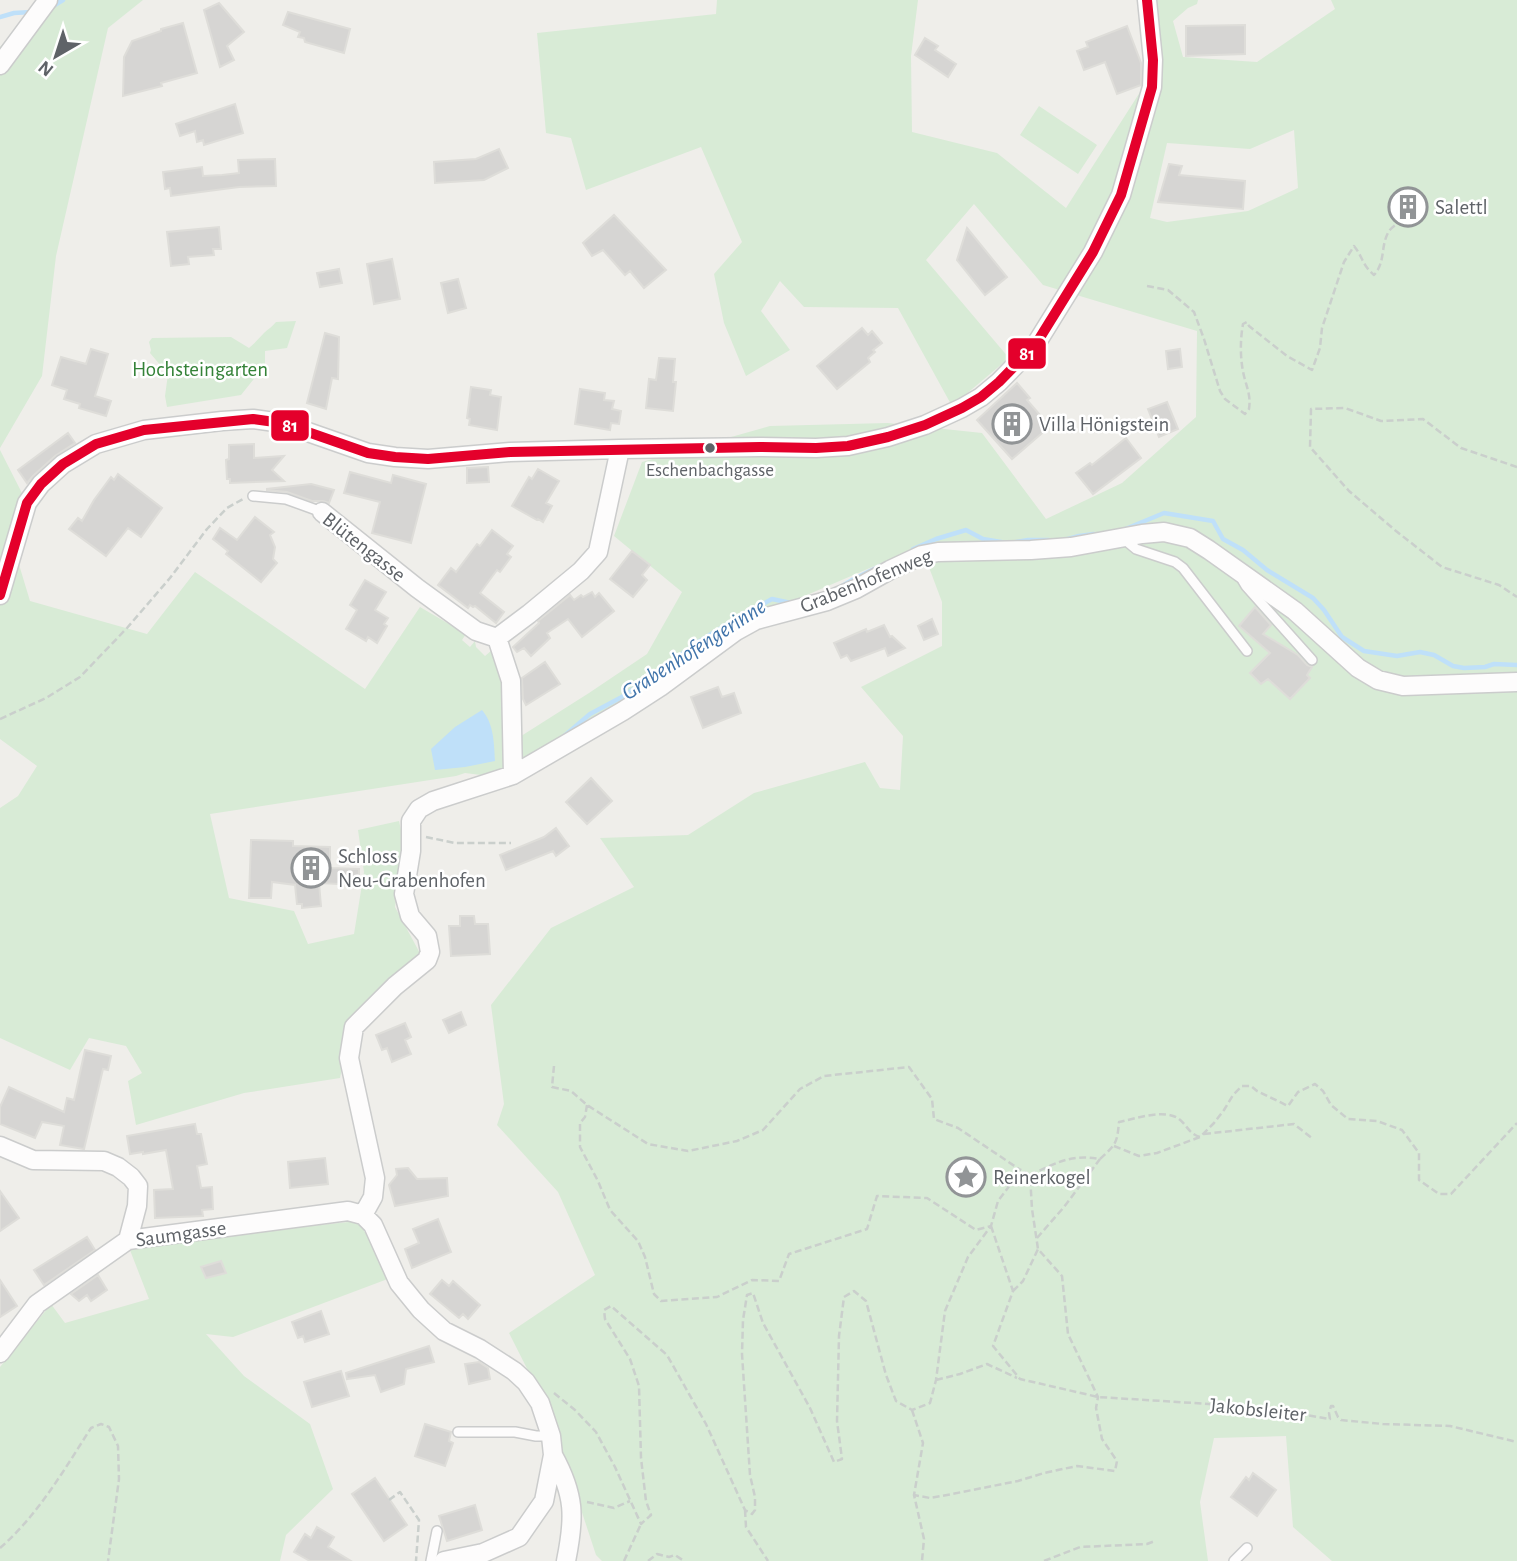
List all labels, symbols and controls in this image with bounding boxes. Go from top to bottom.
north arrow [21,21,91,91]
text: N [35,57,57,80]
building icon: Salettl [1387,186,1429,228]
place label: Salettl [1435,197,1488,218]
line badge: 81 [1007,337,1047,370]
text: 81 [1019,345,1035,364]
park label: Hochsteingarten [132,359,268,380]
building icon: Villa Hönigstein [991,403,1033,445]
line badge: 81 [270,409,310,442]
place label: Villa Hönigstein [1039,414,1169,435]
text: 81 [282,417,298,436]
marker: Eschenbachgasse [703,441,717,455]
place label: Eschenbachgasse [646,461,774,480]
street label: Blütengasse [319,508,409,586]
street label: Grabenhofenweg [797,545,936,617]
water label: Grabenhofengerinne [618,595,770,705]
place label: Schloss Neu-Grabenhofen [338,846,486,891]
building icon: Schloss Neu-Grabenhofen [290,847,332,889]
place icon: Reinerkogel [945,1156,987,1198]
place label: Reinerkogel [993,1167,1091,1188]
street label: Saumgasse [134,1217,228,1251]
street label: Jakobsleiter [1209,1395,1307,1426]

